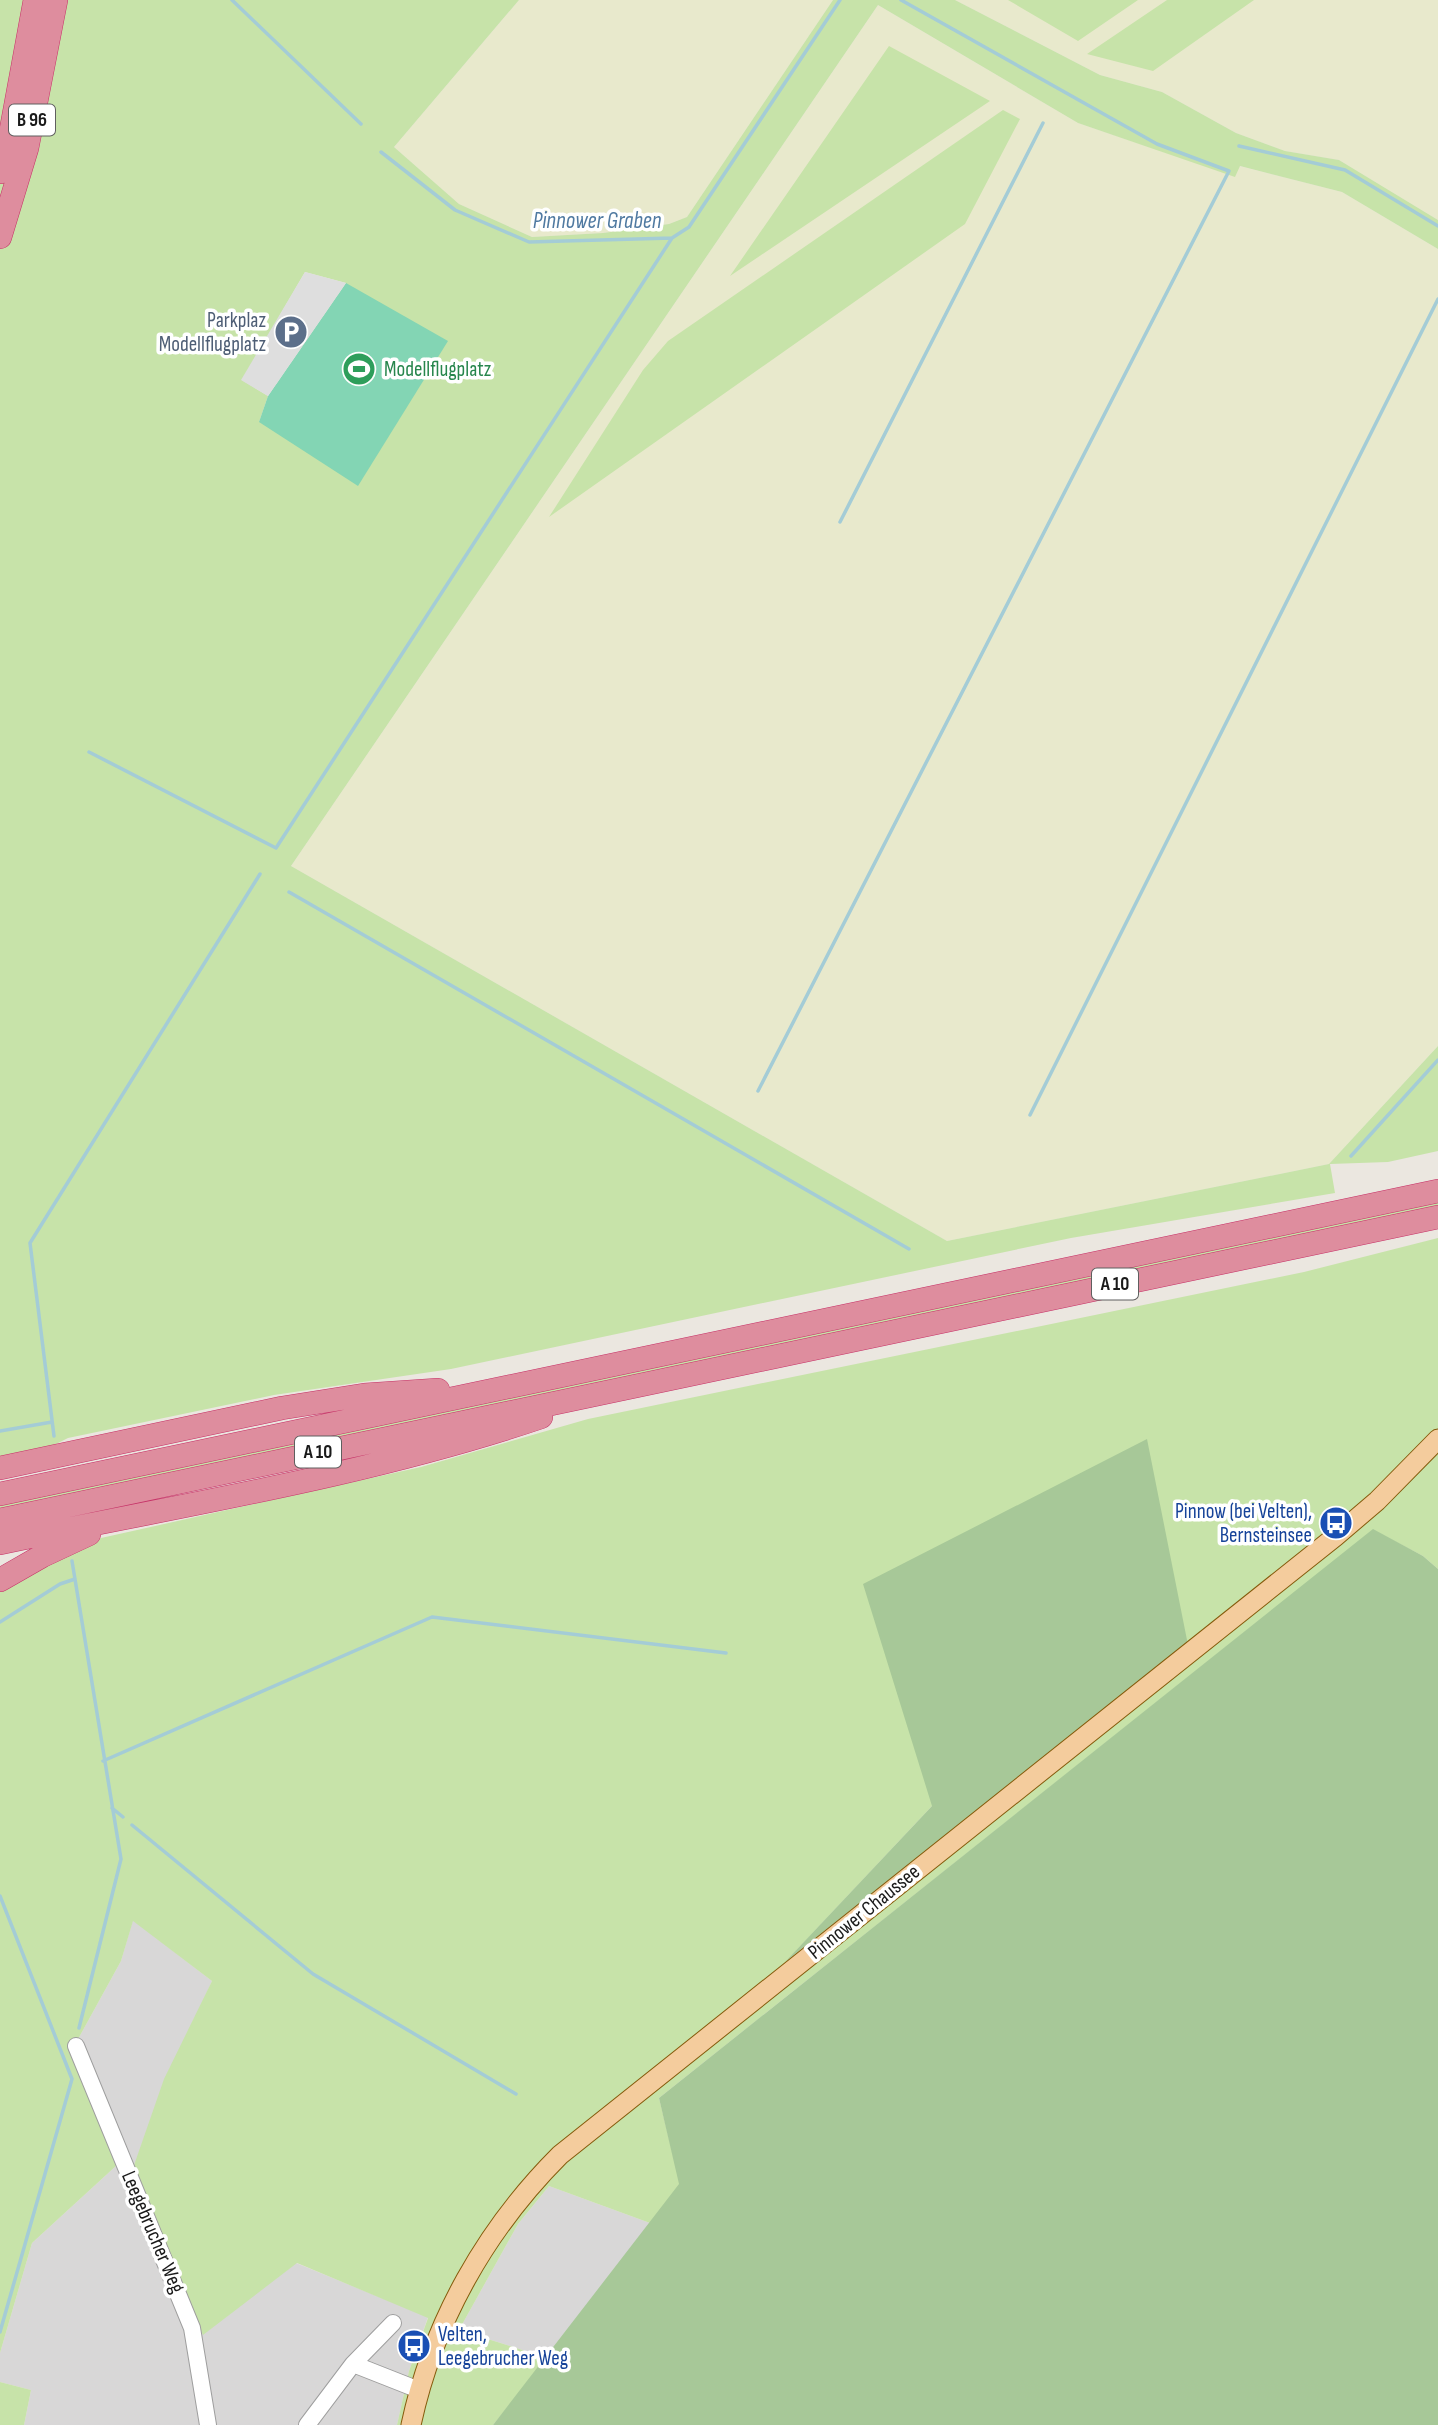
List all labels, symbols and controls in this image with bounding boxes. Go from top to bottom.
road number: B 96 [9,104,55,136]
water label: Pinnower Graben [533,207,662,235]
place label: Parkplaz Modellflugplatz [159,308,266,357]
parking icon: Parkplaz Modellflugplatz [272,313,310,351]
sports icon: Modellflugplatz [340,350,378,388]
place label: Modellflugplatz [384,357,492,382]
road number: A 10 [1092,1268,1138,1300]
road number: A 10 [295,1436,341,1468]
place label: Pinnow (bei Velten), Bernsteinsee [1175,1499,1312,1548]
bus stop icon: Pinnow (bei Velten), Bernsteinsee [1317,1504,1355,1542]
street label: Pinnower Chaussee [803,1859,925,1965]
street label: Leegebrucher Weg [116,2167,190,2297]
place label: Velten, Leegebrucher Weg [438,2322,568,2371]
bus stop icon: Velten, Leegebrucher Weg [395,2327,433,2365]

